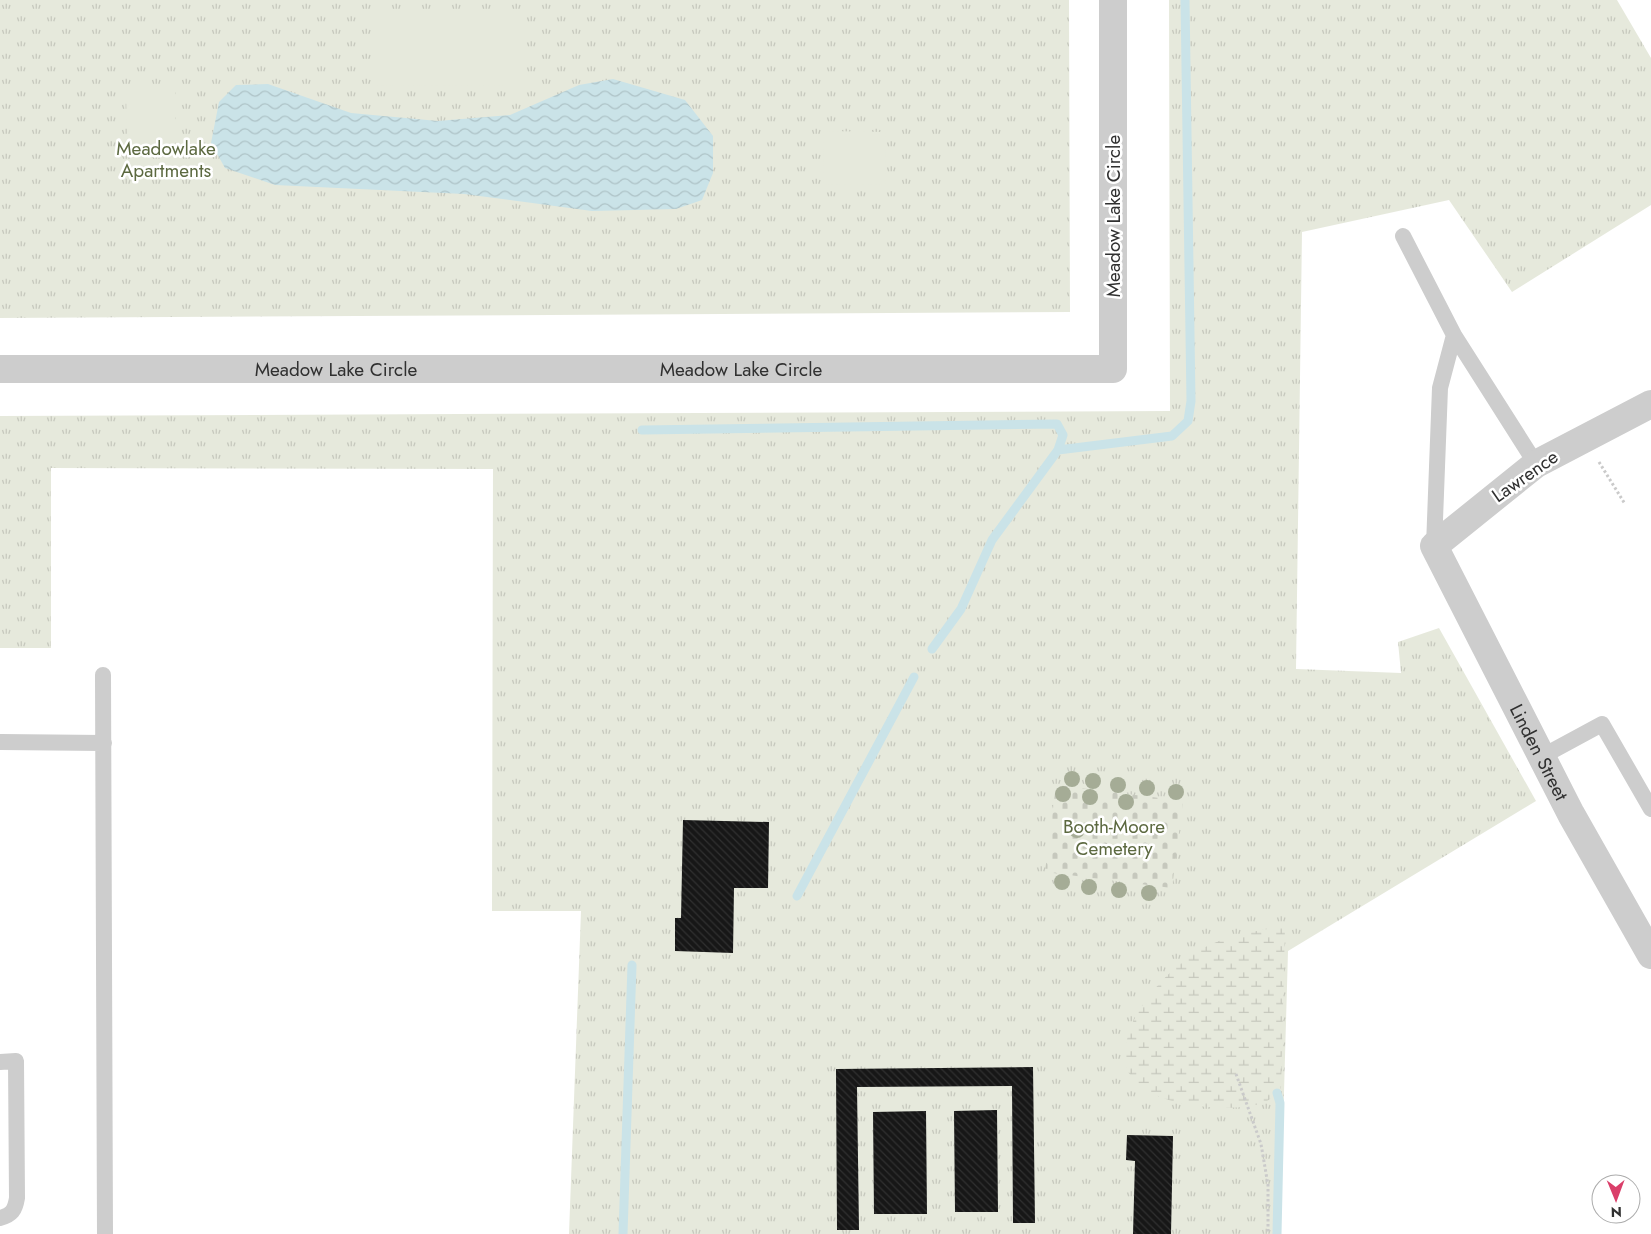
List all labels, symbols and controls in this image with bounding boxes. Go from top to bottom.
park label: Meadowlake Apartments [116,135,216,184]
street label: Meadow Lake Circle [1100,135,1127,297]
street label: Meadow Lake Circle [255,356,418,383]
street label: Meadow Lake Circle [660,356,823,383]
street label: Lawrence [1486,443,1564,509]
street label: Linden Street [1503,699,1575,805]
park label: Booth-Moore Cemetery [1063,813,1165,862]
north arrow [1591,1174,1641,1224]
text: N [1610,1202,1622,1222]

